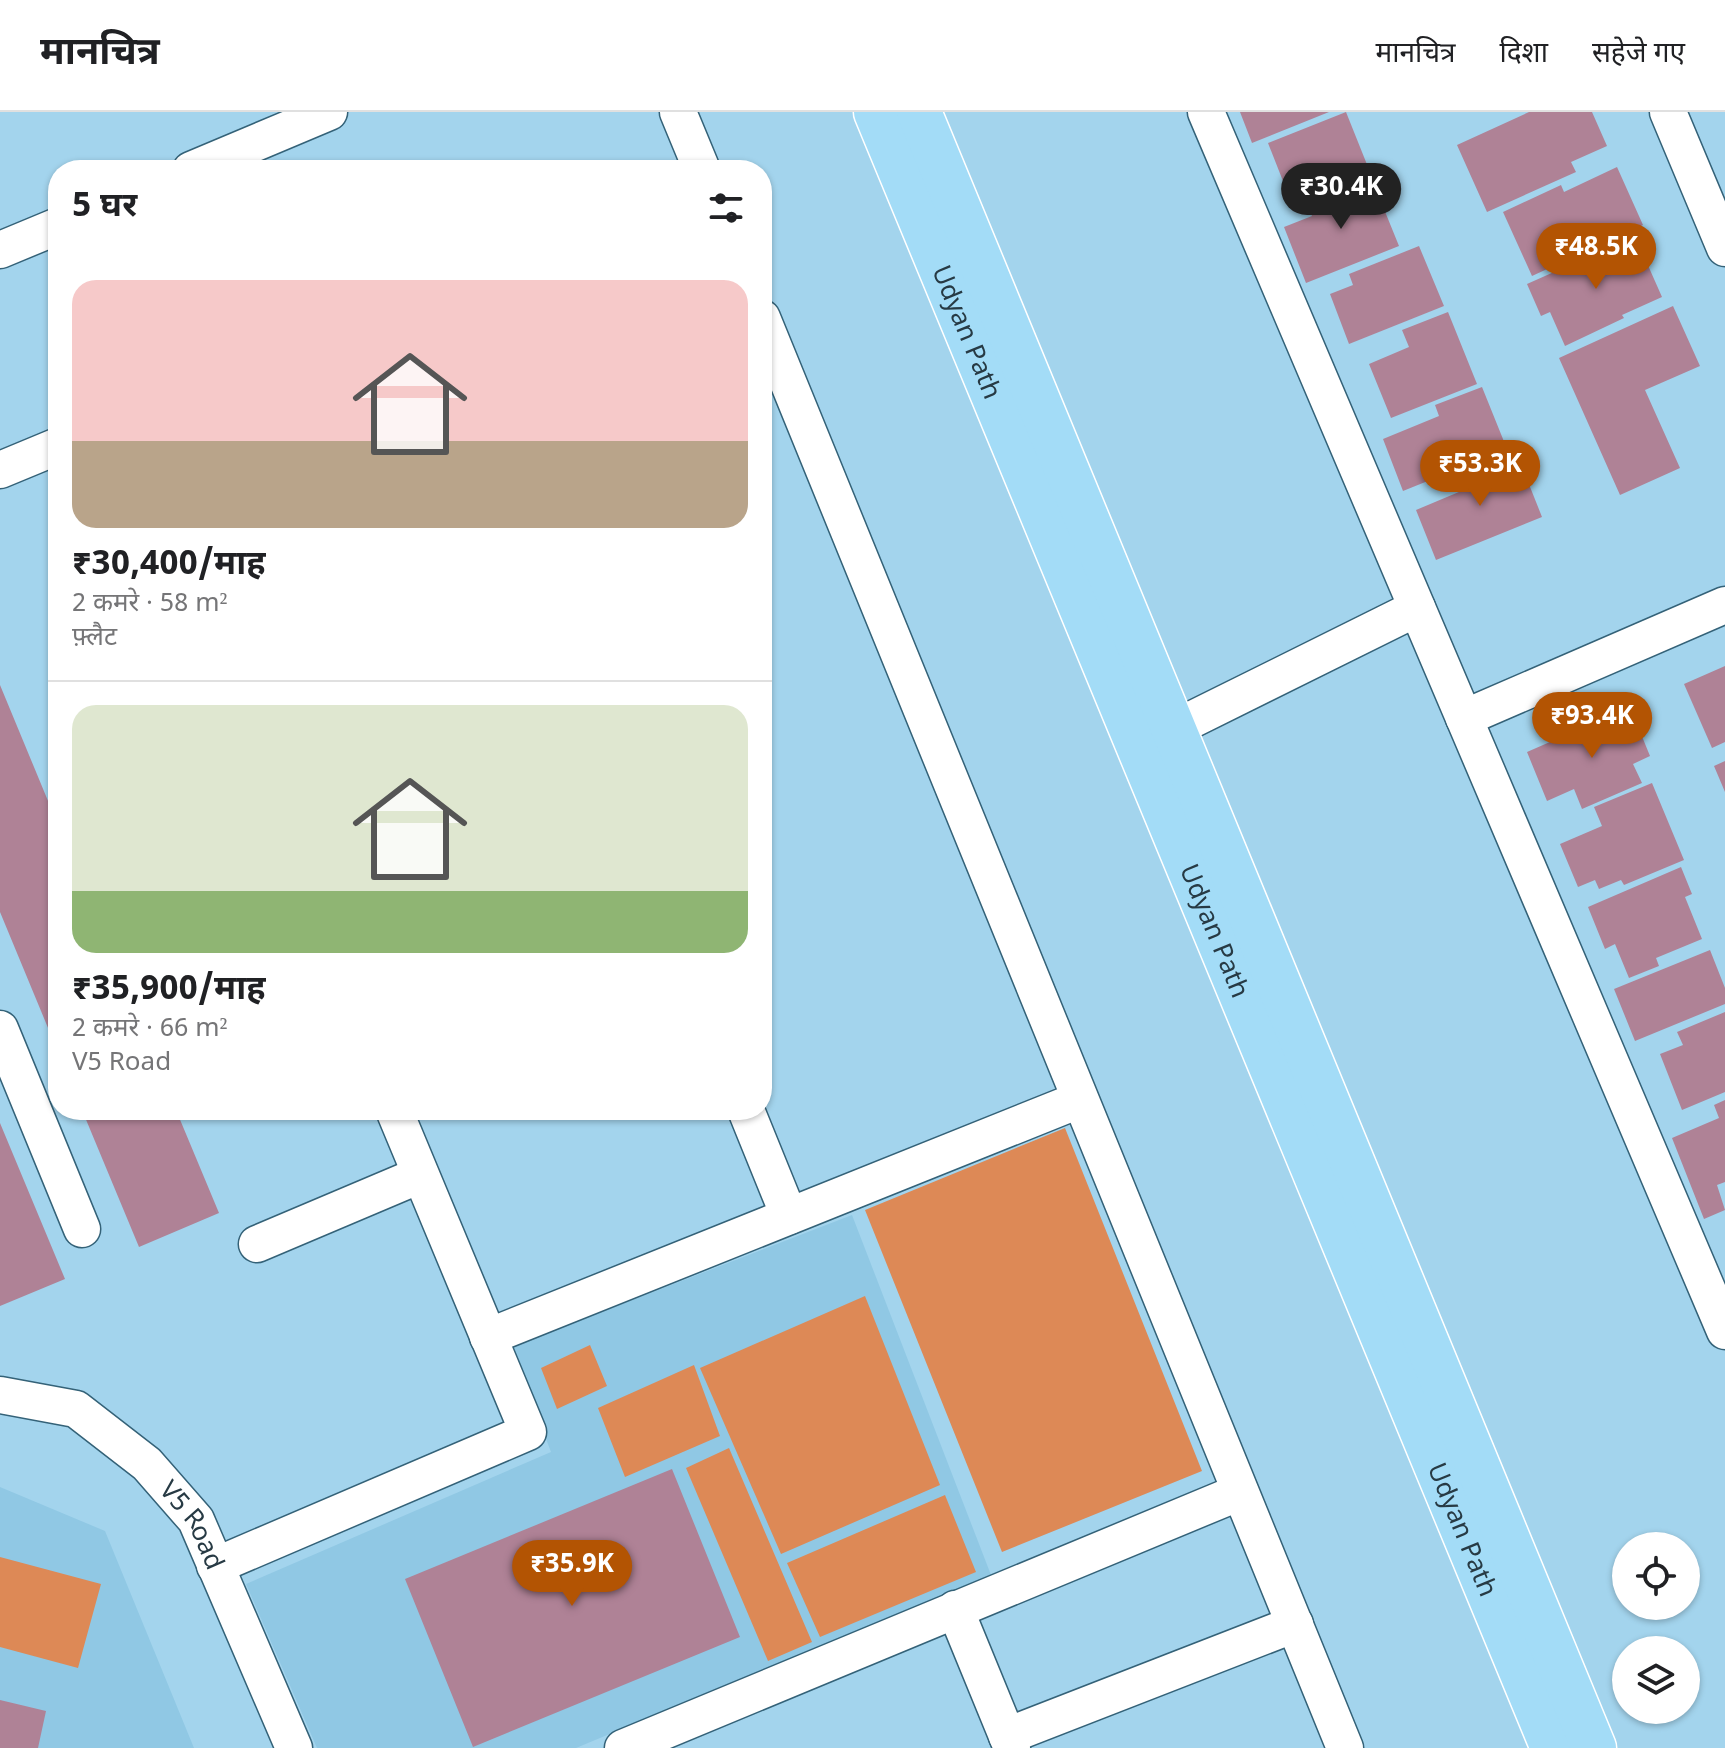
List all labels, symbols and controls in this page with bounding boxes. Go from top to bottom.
text: मानचित्र [40,30,160,80]
text: मानचित्र [1375,37,1455,73]
text: दिशा [1499,37,1548,73]
text: सहेजे गए [1592,37,1685,73]
pin: ₹30.4K [1276,163,1406,231]
text: ₹30.4K [1299,172,1383,206]
text: 5 घर [72,186,137,230]
icon: filters [704,186,748,230]
pin: ₹48.5K [1531,223,1661,291]
text: ₹48.5K [1554,232,1638,266]
street label: Udyan Path [921,261,1007,405]
icon: home [338,332,482,476]
pin: ₹53.3K [1415,440,1545,508]
text: ₹53.3K [1438,449,1522,483]
text: ₹30,400/माह [72,544,265,588]
text: 2 कमरे · 58 m² [72,588,227,622]
text: फ़्लैट [72,622,117,656]
pin: ₹93.4K [1527,692,1657,760]
text: ₹93.4K [1550,701,1634,735]
icon: home [338,757,482,901]
street label: Udyan Path [1169,860,1255,1004]
text: ₹35,900/माह [72,969,265,1013]
text: 2 कमरे · 66 m² [72,1013,227,1047]
text: V5 Road [72,1047,171,1081]
street label: Udyan Path [1417,1459,1503,1602]
street label: V5 Road [150,1475,229,1576]
map controls [1612,1532,1700,1724]
button: locate [1612,1532,1700,1620]
pin: ₹35.9K [507,1540,637,1608]
text: ₹35.9K [530,1549,614,1583]
button: layers [1612,1636,1700,1724]

